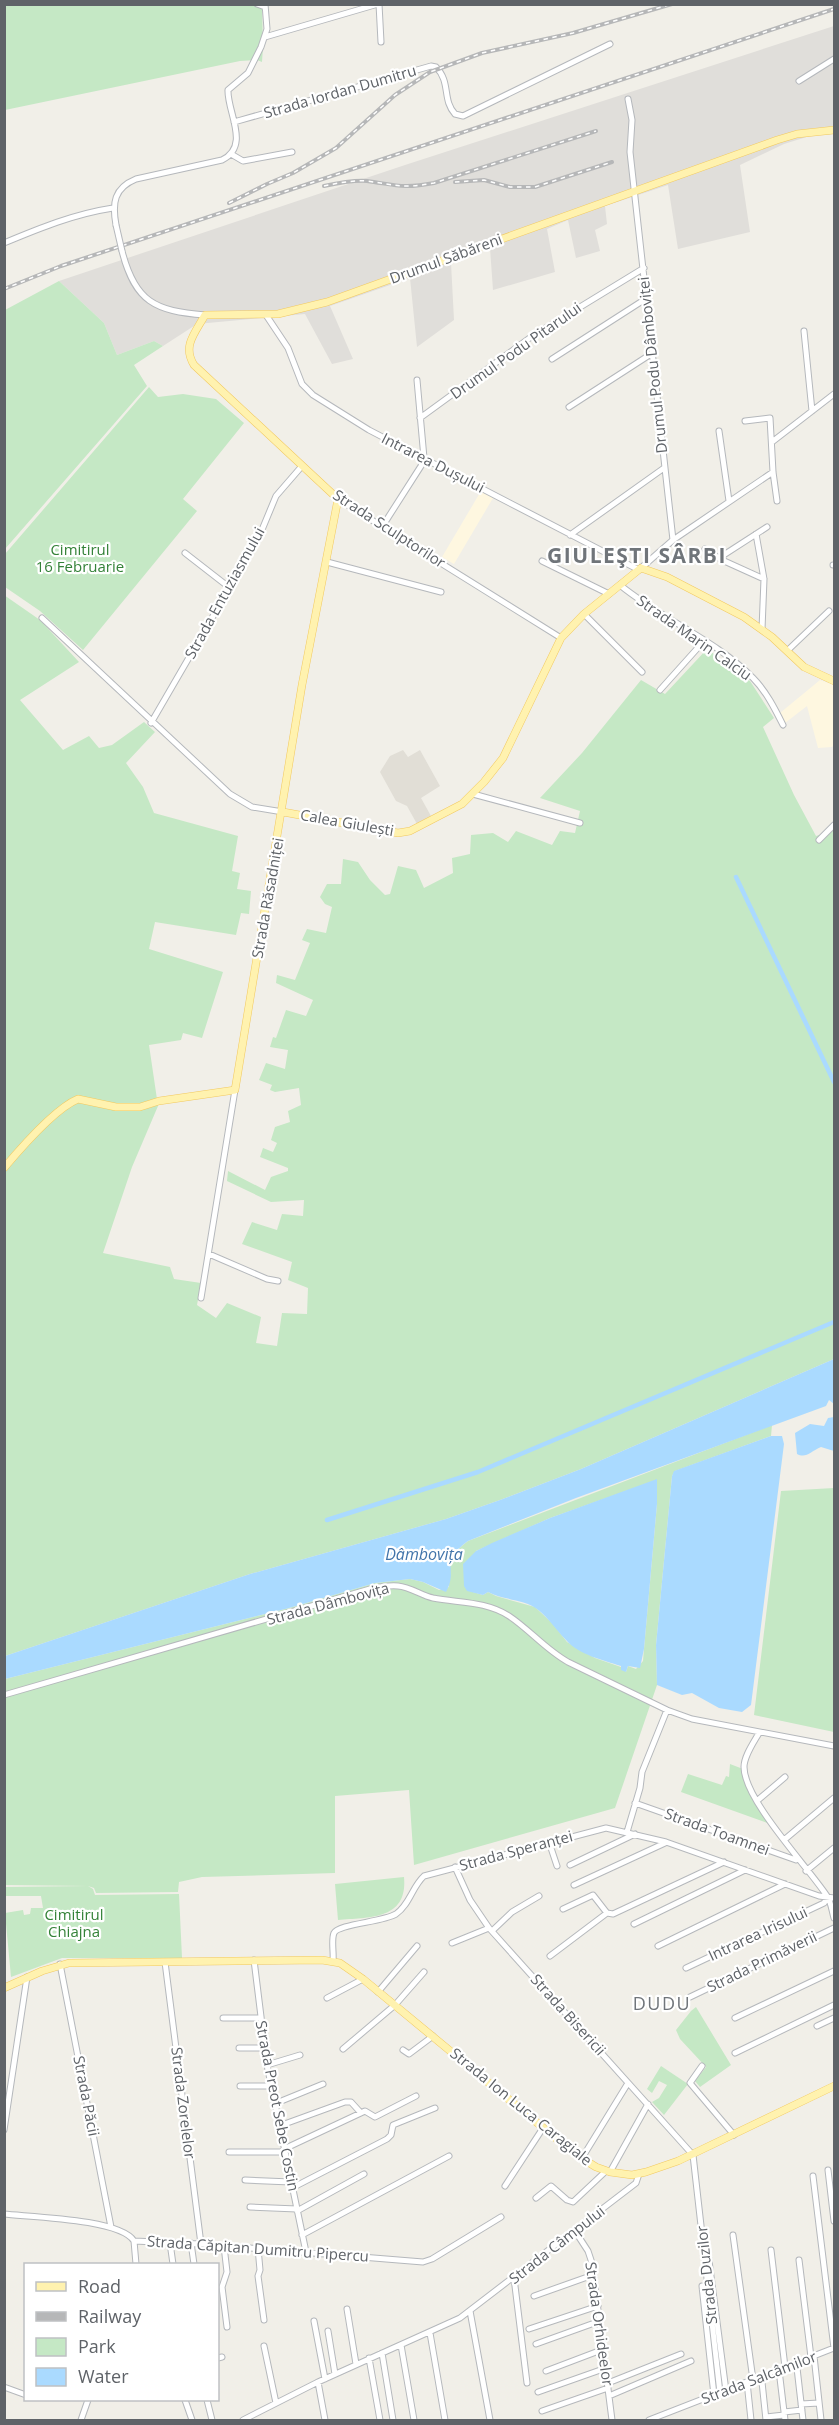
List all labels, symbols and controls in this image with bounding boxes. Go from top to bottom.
street label: Strada Iordan Dumitru [261,60,418,122]
street label: Drumul Săbăreni [387,228,505,288]
street label: Drumul Podu Dâmboviței [633,276,671,454]
street label: Drumul Podu Pitarului [446,297,585,403]
street label: Intrarea Dușului [378,428,488,497]
street label: Strada Sculptorilor [329,484,450,572]
street label: Strada Entuziasmului [180,523,269,662]
park label: Cimitirul 16 Februarie [36,539,124,576]
district label: GIULEŞTI SÂRBI [547,541,727,569]
street label: Strada Marin Calciu [633,590,756,684]
street label: Calea Giulești [299,804,395,840]
street label: Strada Răsadniței [247,836,287,960]
water label: Dâmbovița [385,1543,463,1565]
street label: Strada Dâmbovița [264,1577,391,1629]
street label: Strada Toamnei [662,1803,773,1859]
street label: Strada Speranței [457,1825,575,1875]
street label: Intrarea Irisului [705,1901,810,1965]
park label: Cimitirul Chiajna [44,1904,104,1941]
street label: Strada Primăverii [703,1926,820,1996]
street label: Strada Bisericii [527,1969,611,2059]
district label: DUDU [633,1991,691,2015]
street label: Strada Preot Sebe Costin [252,2019,304,2193]
street label: Strada Ion Luca Caragiale [447,2043,597,2170]
street label: Strada Zorelelor [167,2046,201,2160]
street label: Strada Păcii [69,2054,105,2138]
street label: Strada Câmpului [504,2201,608,2288]
street label: Strada Duzilor [691,2225,721,2326]
street label: Strada Căpitan Dumitru Pipercu [147,2230,370,2266]
street label: Strada Orhideelor [581,2260,619,2387]
legend [24,2263,219,2401]
text: Road [78,2274,121,2298]
text: Railway [78,2304,142,2328]
text: Park [78,2334,116,2358]
street label: Strada Salcâmilor [698,2346,819,2408]
text: Water [78,2364,129,2388]

